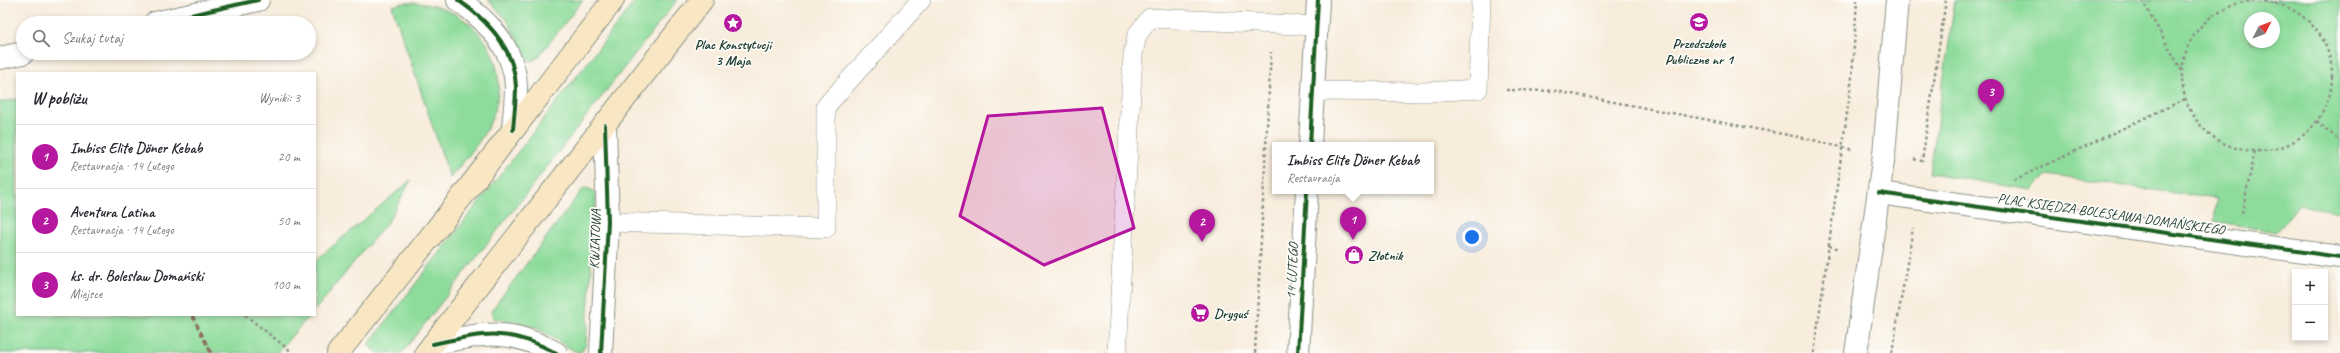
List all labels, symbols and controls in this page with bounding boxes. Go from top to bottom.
school or university icon: Przedszkole Publiczne nr 1 [1688,11,1710,33]
place icon: Plac Konstytucji 3 Maja [722,12,744,34]
north arrow [2244,12,2280,48]
search box [16,16,316,60]
icon: search [30,27,52,49]
text: Szukaj tutaj [62,29,123,48]
place label: Przedszkole Publiczne nr 1 [1665,35,1735,68]
place label: Plac Konstytucji 3 Maja [695,36,774,69]
pin: 3 [1978,79,2004,112]
text: W pobliżu [32,88,87,109]
text: Wyniki: 3 [259,90,300,106]
text: Imbiss Elite Döner Kebab [70,139,202,158]
popup [1272,142,1434,194]
text: 1 [42,149,48,165]
text: 20 m [278,149,300,165]
text: Imbiss Elite Döner Kebab [1287,151,1419,170]
text: Restauracja · 14 Lutego [70,158,174,174]
text: Restauracja [1287,170,1339,186]
street label: PLAC KSIĘDZA BOLESŁAWA DOMAŃSKIEGO [1997,190,2228,239]
text: Aventura Latina [70,203,154,222]
pin: 1 [1340,207,1366,240]
street label: KWIATOWA [585,208,605,269]
pin: 2 [1189,209,1215,242]
text: 2 [42,213,48,229]
text: 50 m [278,213,300,229]
text: Restauracja · 14 Lutego [70,222,174,238]
your location [1462,227,1482,247]
street label: 14 LUTEGO [1282,240,1302,300]
shop icon: Złotnik [1343,244,1365,266]
place label: Złotnik [1368,247,1404,264]
text: ks. dr. Bolesław Domański [70,267,203,286]
map controls [2292,269,2328,341]
button: + [2292,269,2328,305]
text: 3 [42,277,48,293]
text: 100 m [272,277,300,293]
text: Miejsce [70,286,102,302]
supermarket icon: Dryguś [1189,302,1211,324]
place label: Dryguś [1214,305,1249,322]
button: − [2292,305,2328,341]

